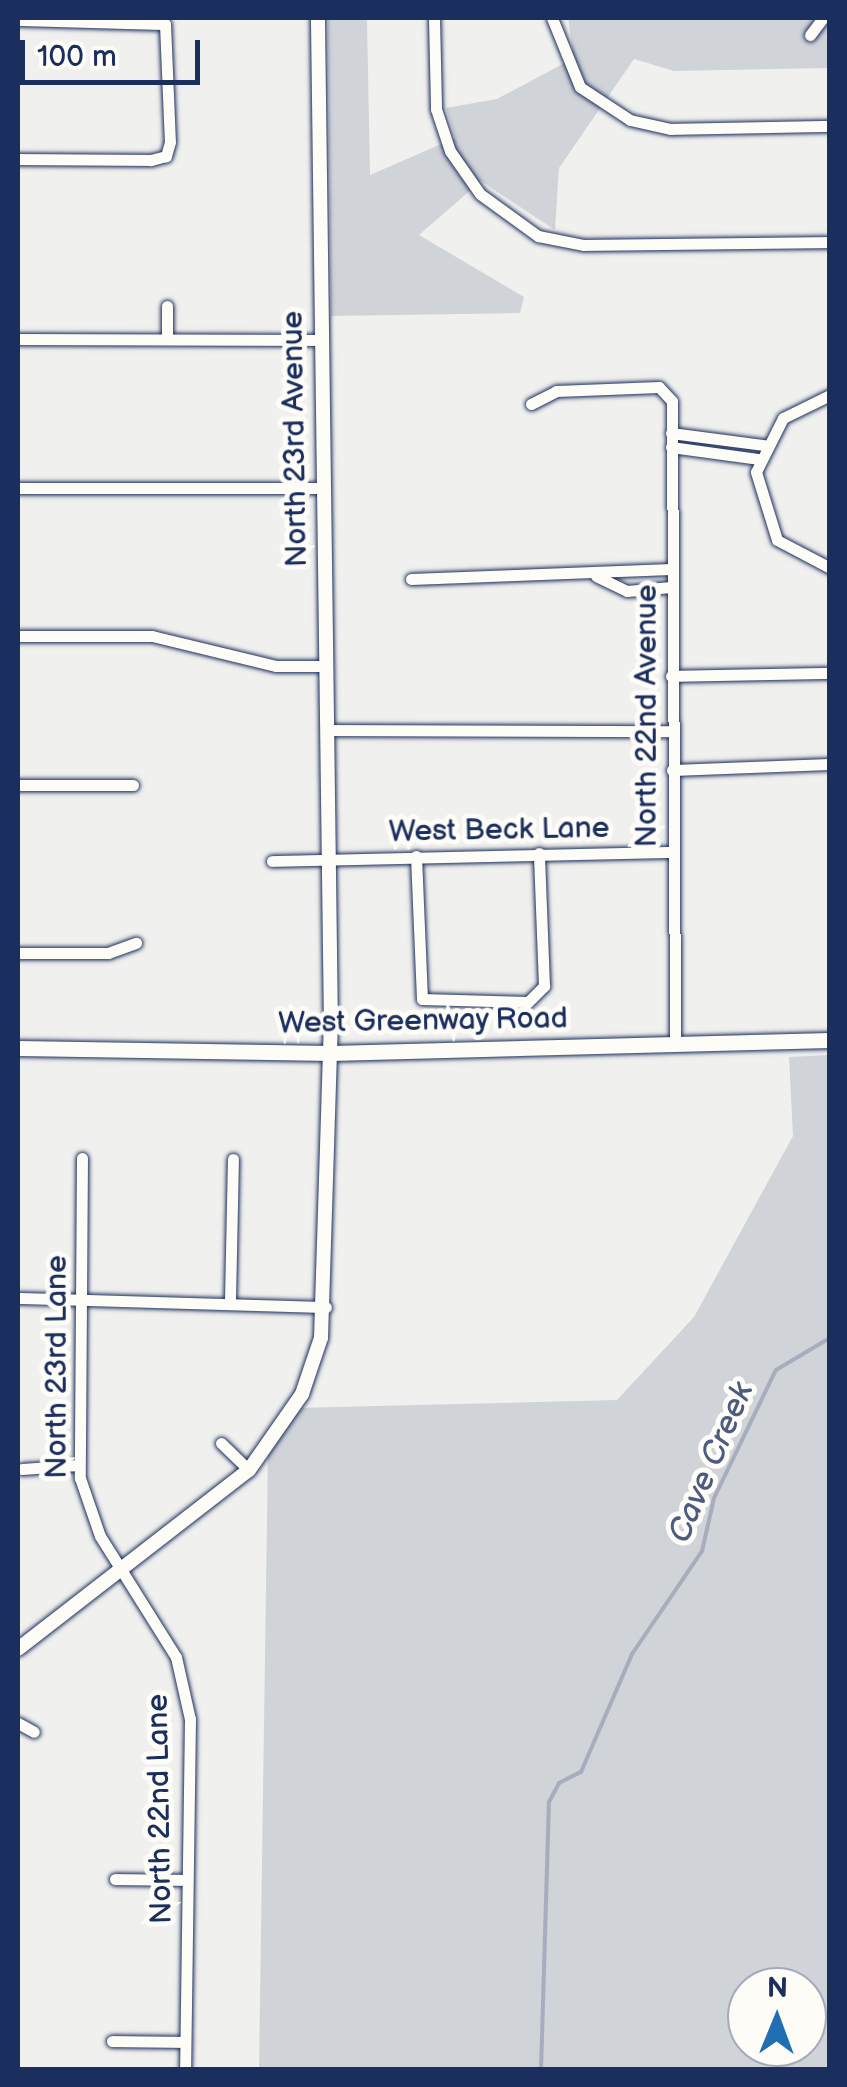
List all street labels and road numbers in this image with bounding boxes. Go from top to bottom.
street label: North 23rd Avenue [275,311,315,567]
street label: North 22nd Avenue [629,585,665,847]
street label: West Beck Lane [388,810,610,850]
street label: West Greenway Road [277,1000,569,1042]
street label: North 23rd Lane [39,1255,75,1479]
street label: North 22nd Lane [140,1694,180,1924]

